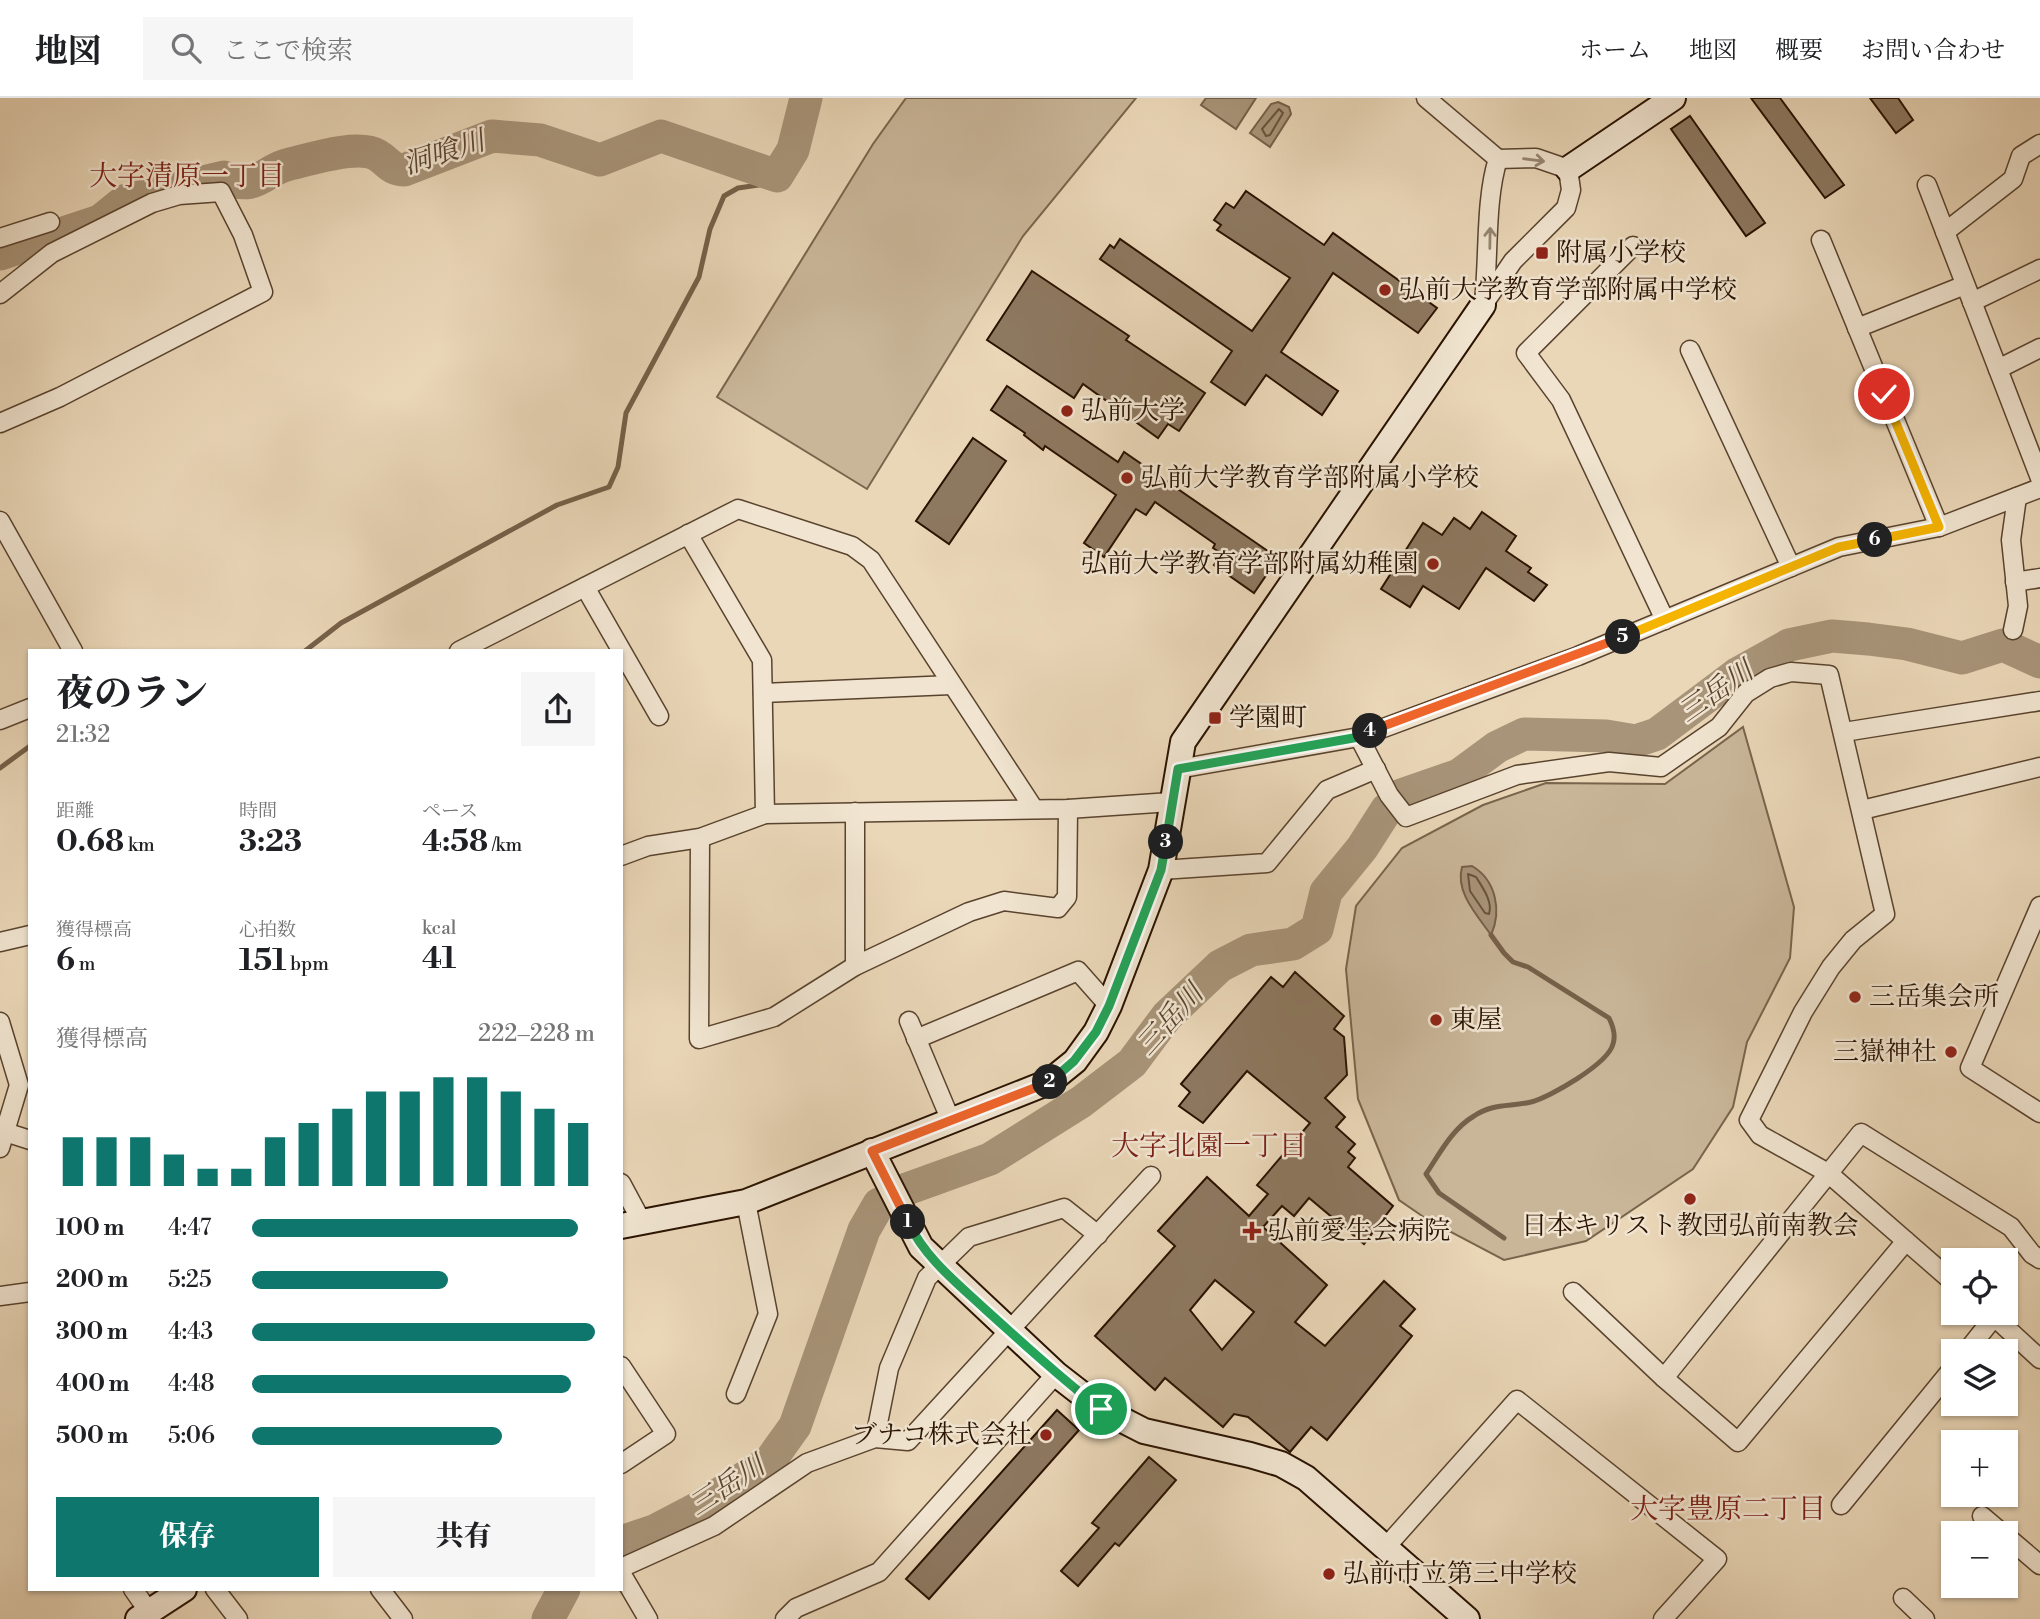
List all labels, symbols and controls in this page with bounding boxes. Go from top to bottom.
search box [143,17,633,80]
icon: search [167,29,205,67]
text: 地図 [35,32,101,73]
text: ここで検索 [223,35,353,67]
text: ホーム [1579,36,1651,66]
text: 地図 [1689,36,1737,66]
text: 概要 [1775,36,1823,66]
text: お問い合わせ [1861,36,2005,66]
water label: 洞喰川 [399,122,492,183]
one-way arrow [1522,153,1545,166]
district label: 大字清原一丁目 [89,159,285,194]
one-way arrow [1483,226,1496,249]
place label: 附属小学校 [1556,237,1686,269]
marker: 附属小学校 [1534,245,1550,261]
place label: 弘前大学教育学部附属中学校 [1399,274,1737,306]
marker: 弘前大学教育学部附属中学校 [1377,282,1393,298]
pin [1854,364,1914,424]
icon: check [1865,375,1903,413]
place label: 弘前大学 [1081,395,1185,427]
marker: 弘前大学 [1059,403,1075,419]
place label: 弘前大学教育学部附属小学校 [1141,462,1479,494]
marker: 弘前大学教育学部附属小学校 [1119,470,1135,486]
pin: 6 [1857,522,1892,558]
text: 6 [1869,527,1880,551]
place label: 弘前大学教育学部附属幼稚園 [1081,548,1419,580]
marker: 弘前大学教育学部附属幼稚園 [1425,556,1441,572]
pin: 5 [1606,620,1640,654]
text: 5 [1617,624,1628,648]
water label: 三岳川 [1672,652,1763,730]
text: 夜のラン [56,671,208,718]
button: share [521,672,595,746]
place label: 学園町 [1229,702,1307,734]
marker: 学園町 [1207,710,1223,726]
pin: 4 [1352,714,1388,748]
text: 4 [1363,718,1376,742]
text: 21:32 [56,721,110,749]
text: 距離 [56,799,94,823]
text: 時間 [239,799,277,823]
text: ペース [422,799,478,823]
text: 0.68 [56,823,124,861]
text: 3:23 [239,823,302,861]
text: 4:58 [422,823,488,861]
pin: 3 [1148,824,1184,860]
text: 3 [1160,829,1171,853]
text: km [124,833,155,857]
text: /km [488,833,522,857]
text: kcal [422,916,456,940]
text: 獲得標高 [56,918,132,942]
text: 心拍数 [239,918,296,942]
text: 41 [422,940,456,978]
text: 6 [56,942,75,980]
text: 151 [239,942,286,980]
text: m [75,952,95,976]
text: bpm [286,952,329,976]
water label: 三岳川 [1129,975,1213,1063]
place label: 三岳集会所 [1869,981,1999,1013]
marker: 三岳集会所 [1847,989,1863,1005]
place label: 東屋 [1450,1004,1502,1036]
marker: 東屋 [1428,1012,1444,1028]
text: 222–228 m [478,1020,595,1048]
text: 獲得標高 [56,1025,148,1053]
place label: 三嶽神社 [1833,1036,1937,1068]
marker: 三嶽神社 [1943,1044,1959,1060]
pin: 2 [1032,1065,1068,1100]
text: 2 [1044,1069,1055,1093]
district label: 大字北園一丁目 [1111,1129,1307,1164]
marker: 日本キリスト教団弘前南教会 [1682,1191,1698,1207]
pin: 1 [890,1204,926,1240]
text: 1 [903,1209,912,1233]
place label: 日本キリスト教団弘前南教会 [1521,1210,1859,1242]
text: 100 m [56,1214,124,1242]
text: 4:47 [168,1214,211,1242]
place label: 弘前愛生会病院 [1268,1215,1450,1247]
marker: 弘前愛生会病院 [1242,1221,1262,1241]
map controls [1941,1248,2018,1598]
button: locate [1941,1248,2018,1325]
text: 200 m [56,1266,128,1294]
text: 5:25 [168,1266,212,1294]
text: 300 m [56,1318,128,1346]
text: 4:43 [168,1318,213,1346]
button: layers [1941,1339,2018,1416]
text: 400 m [56,1370,129,1398]
text: 4:48 [168,1370,215,1398]
pin [1071,1379,1131,1439]
icon: arrive [1082,1390,1120,1428]
place label: ブナコ株式会社 [851,1419,1032,1451]
text: 500 m [56,1422,128,1450]
text: 5:06 [168,1422,215,1450]
marker: ブナコ株式会社 [1038,1427,1054,1443]
button: + [1941,1430,2018,1507]
water label: 三岳川 [682,1447,774,1524]
district label: 大字豊原二丁目 [1630,1492,1826,1527]
button: 保存 [56,1497,319,1577]
button: 共有 [333,1497,595,1577]
button: − [1941,1521,2018,1598]
place label: 弘前市立第三中学校 [1343,1558,1577,1590]
marker: 弘前市立第三中学校 [1321,1566,1337,1582]

